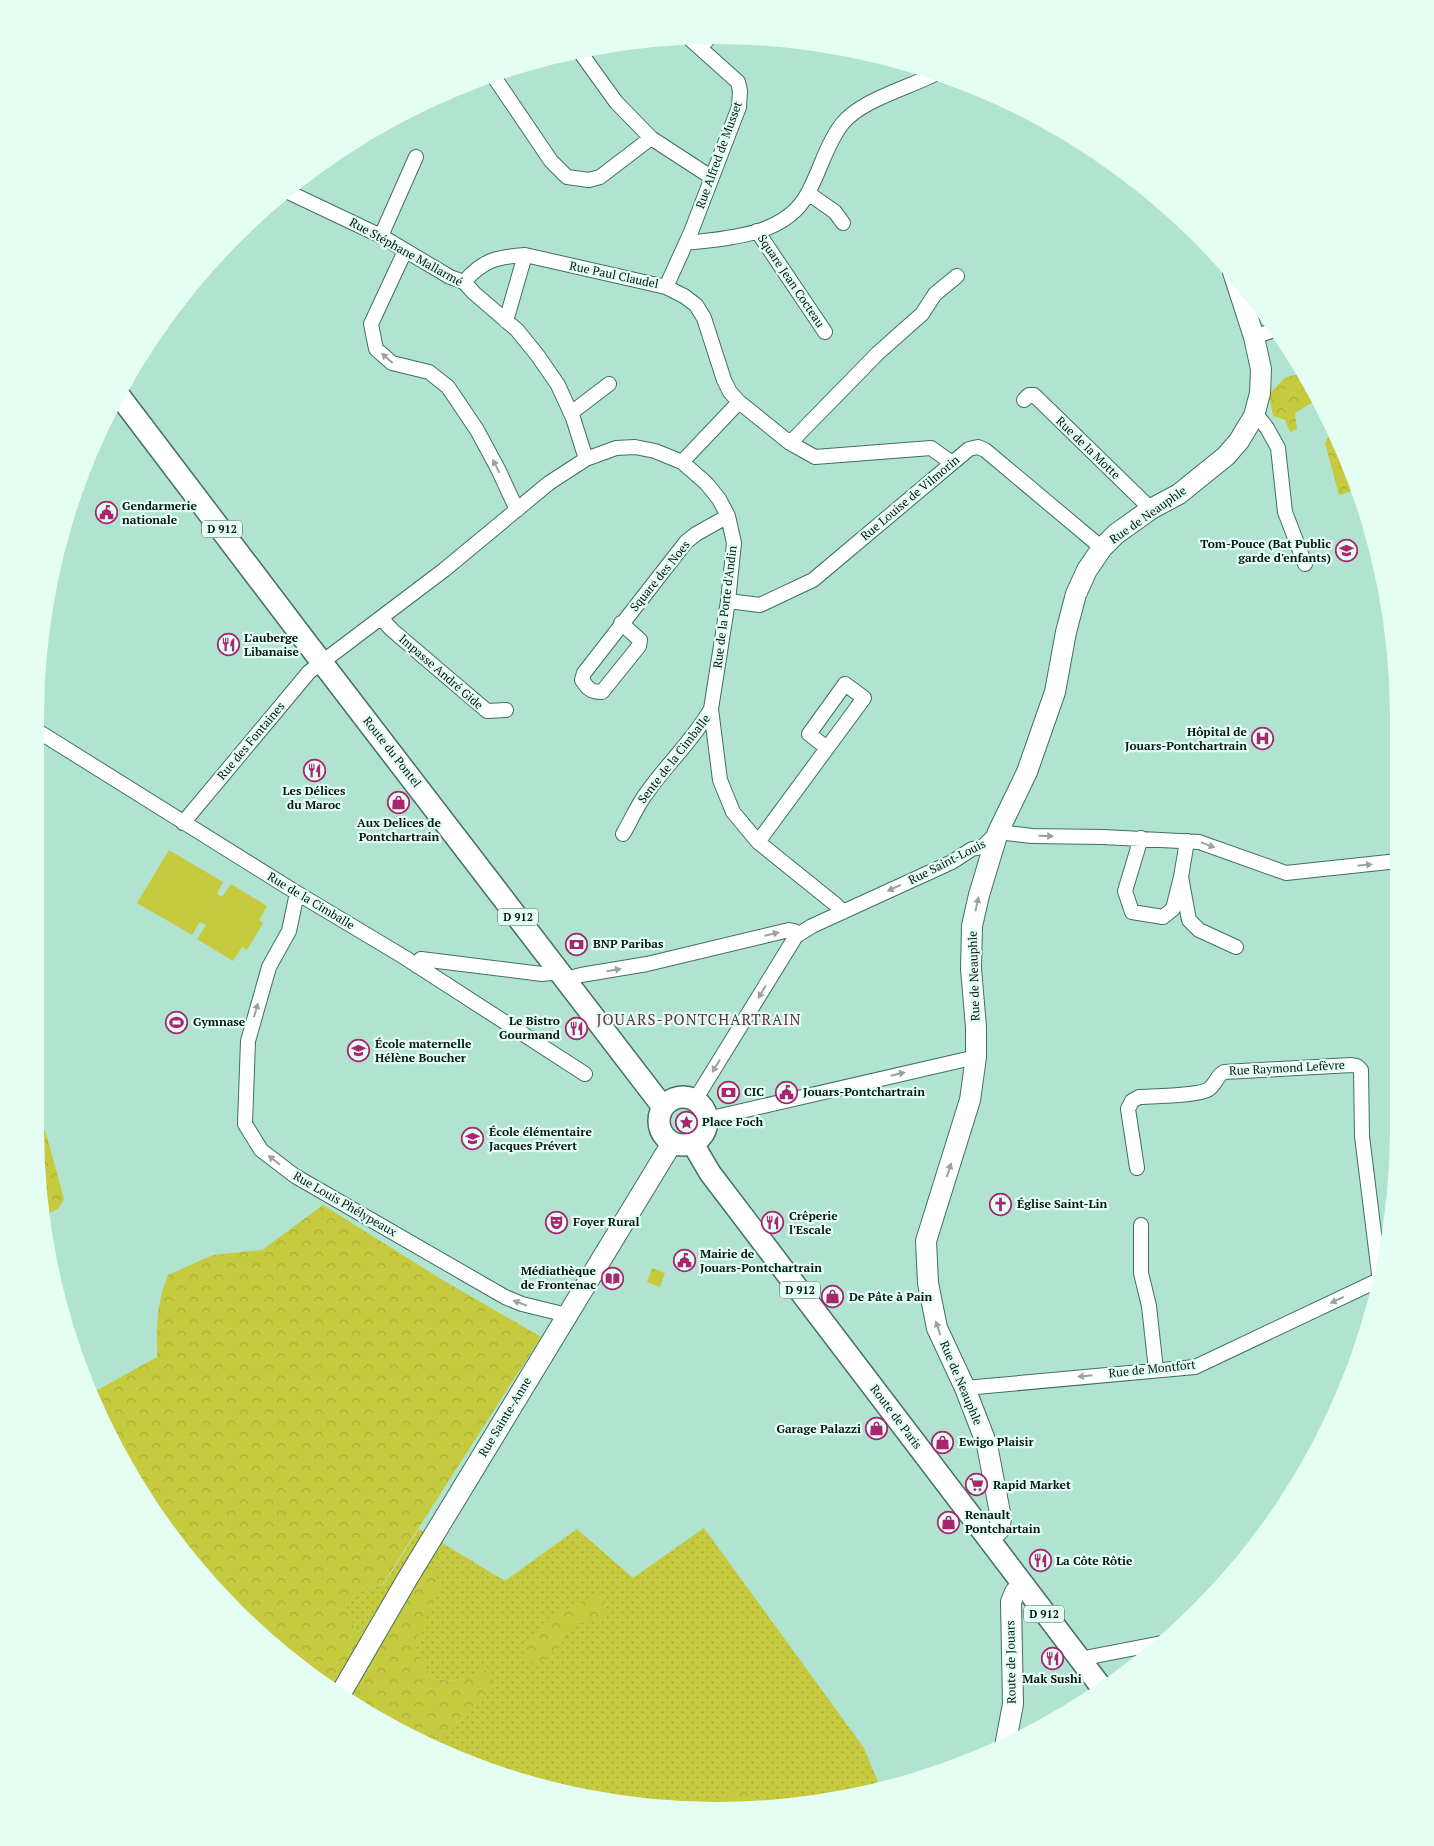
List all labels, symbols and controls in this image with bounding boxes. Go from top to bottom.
street label: Rue Alfred de Musset [692,99,745,211]
street label: Rue Stéphane Mallarmé [347,214,465,289]
street label: Square Jean Cocteau [755,231,828,330]
street label: Rue Paul Claudel [568,258,660,291]
one-way arrow [380,352,393,363]
street label: Rue de la Motte [1053,413,1124,482]
street label: Rue Louise de Vilmorin [857,452,962,543]
one-way arrow [492,459,500,474]
street label: Rue de Neauphle [1106,483,1189,547]
place label: Gendarmerie nationale [122,498,197,527]
public building icon: Gendarmerie nationale [94,501,118,525]
road number: D 912 [202,520,242,538]
place label: Tom-Pouce (Bat Public garde d'enfants) [1200,536,1331,565]
street label: Square des Noes [626,537,693,614]
school or university icon: Tom-Pouce (Bat Public garde d'enfants) [1335,539,1359,563]
street label: Rue de la Porte d'Andin [710,545,739,669]
place label: L'auberge Libanaise [244,630,300,659]
street label: Impasse André Gide [396,631,487,712]
restaurant icon: L'auberge Libanaise [216,633,240,657]
street label: Rue des Fontaines [214,699,288,783]
street label: Sente de la Cimballe [634,711,713,806]
street label: Route du Pontel [360,713,425,790]
place label: Hôpital de Jouars-Pontchartrain [1125,724,1248,753]
hospital icon: Hôpital de Jouars-Pontchartrain [1251,727,1275,751]
restaurant icon: Les Délices du Maroc [302,758,326,782]
place label: Les Délices du Maroc [283,783,346,812]
shop icon: Aux Delices de Pontchartrain [387,790,411,814]
place label: Aux Delices de Pontchartrain [357,815,441,844]
one-way arrow [1039,832,1055,840]
street label: Rue Saint-Louis [906,836,988,887]
one-way arrow [1201,841,1216,849]
one-way arrow [1358,860,1374,868]
street label: Rue de la Cimballe [265,869,358,933]
one-way arrow [887,885,901,893]
one-way arrow [973,896,981,911]
road number: D 912 [498,909,538,926]
one-way arrow [765,930,780,938]
street label: Rue de Neauphle [964,931,983,1021]
bank icon: BNP Paribas [565,932,589,956]
place label: BNP Paribas [593,936,664,951]
one-way arrow [606,965,622,973]
one-way arrow [757,986,766,999]
one-way arrow [253,1002,261,1017]
district label: JOUARS-PONTCHARTRAIN [596,1009,802,1029]
sports icon: Gymnase [165,1010,189,1034]
place label: Le Bistro Gourmand [499,1013,561,1042]
place label: Gymnase [193,1014,246,1029]
restaurant icon: Le Bistro Gourmand [564,1016,588,1040]
place label: École maternelle Hélène Boucher [375,1036,472,1065]
school or university icon: École maternelle Hélène Boucher [347,1039,371,1063]
street label: Rue Raymond Lefèvre [1229,1057,1345,1078]
one-way arrow [712,1060,721,1073]
one-way arrow [890,1070,906,1078]
bank icon: CIC [716,1080,740,1104]
public building icon: Jouars-Pontchartrain [775,1080,799,1104]
place label: CIC [744,1084,764,1099]
place label: Jouars-Pontchartrain [803,1084,925,1099]
place icon: Place Foch [674,1110,698,1134]
place label: Place Foch [702,1114,763,1129]
place label: École élémentaire Jacques Prévert [489,1124,592,1153]
school or university icon: École élémentaire Jacques Prévert [461,1127,485,1151]
one-way arrow [267,1155,281,1165]
one-way arrow [946,1162,954,1177]
street label: Rue Louis Phélypeaux [291,1168,400,1240]
church icon: Église Saint-Lin [989,1192,1013,1216]
place label: Église Saint-Lin [1017,1196,1107,1211]
place label: Crêperie l'Escale [789,1208,838,1237]
theatre icon: Foyer Rural [545,1210,569,1234]
restaurant icon: Crêperie l'Escale [761,1211,785,1235]
place label: Foyer Rural [573,1214,640,1229]
place label: Mairie de Jouars-Pontchartrain [700,1246,822,1275]
public building icon: Mairie de Jouars-Pontchartrain [672,1249,696,1273]
place label: Médiathèque de Frontenac [521,1263,597,1292]
library icon: Médiathèque de Frontenac [600,1266,624,1290]
road number: D 912 [780,1282,820,1298]
shop icon: De Pâte à Pain [821,1285,845,1309]
place label: De Pâte à Pain [849,1289,933,1304]
one-way arrow [1330,1296,1344,1304]
one-way arrow [513,1299,528,1306]
one-way arrow [934,1320,941,1335]
street label: Rue de Neauphle [937,1338,986,1427]
street label: Rue de Montfort [1108,1356,1197,1381]
one-way arrow [1077,1372,1093,1380]
street label: Rue Sainte-Anne [475,1374,534,1459]
street label: Route de Paris [867,1382,925,1452]
shop icon: Garage Palazzi [865,1417,889,1441]
place label: Garage Palazzi [776,1421,861,1436]
shop icon: Ewigo Plaisir [931,1430,955,1454]
place label: Ewigo Plaisir [959,1434,1035,1449]
supermarket icon: Rapid Market [965,1473,989,1497]
place label: Rapid Market [993,1477,1071,1492]
place label: Renault Pontchartain [965,1507,1041,1536]
shop icon: Renault Pontchartain [937,1510,961,1534]
restaurant icon: La Côte Rôtie [1028,1549,1052,1573]
place label: La Côte Rôtie [1056,1553,1133,1568]
road number: D 912 [1024,1606,1064,1622]
street label: Route de Jouars [1002,1620,1019,1704]
restaurant icon: Mak Sushi [1040,1646,1064,1670]
place label: Mak Sushi [1022,1671,1082,1686]

